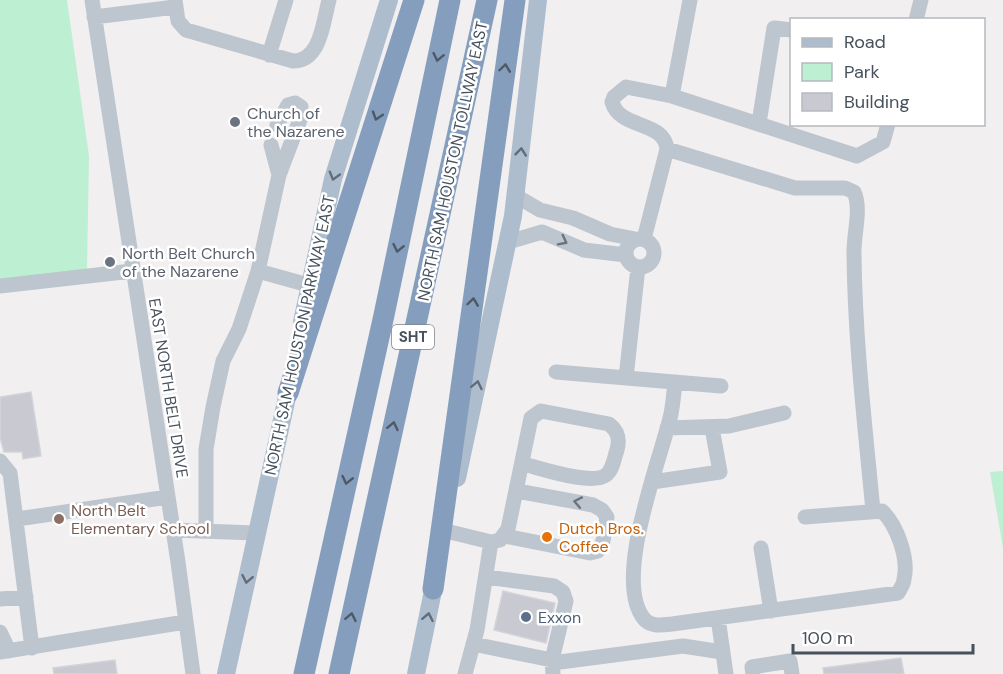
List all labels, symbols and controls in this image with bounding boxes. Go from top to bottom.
legend [790,18,985,126]
street label: NORTH SAM HOUSTON TOLLWAY EAST [413,19,492,303]
text: Road [844,30,886,54]
one-way arrow [433,52,446,62]
text: Park [844,60,880,84]
one-way arrow [499,63,511,72]
text: Building [844,90,909,114]
place label: Church of the Nazarene [247,103,345,142]
one-way arrow [372,110,384,121]
marker: Church of the Nazarene [228,115,242,129]
one-way arrow [514,148,526,157]
one-way arrow [329,170,341,181]
street label: NORTH SAM HOUSTON PARKWAY EAST [259,193,339,477]
one-way arrow [556,234,567,245]
place label: North Belt Church of the Nazarene [122,243,255,282]
one-way arrow [392,243,405,253]
marker: North Belt Church of the Nazarene [103,255,117,269]
street label: EAST NORTH BELT DRIVE [144,297,193,479]
one-way arrow [466,298,479,307]
road number: SHT [392,325,434,349]
one-way arrow [470,380,483,390]
one-way arrow [386,422,399,432]
one-way arrow [342,474,355,484]
one-way arrow [573,496,583,509]
place label: North Belt Elementary School [71,500,209,539]
marker: North Belt Elementary School [52,512,66,526]
place label: Dutch Bros. Coffee [559,518,644,557]
marker: Dutch Bros. Coffee [540,530,554,544]
one-way arrow [241,574,254,584]
place label: Exxon [538,607,581,628]
marker: Exxon [519,610,533,624]
one-way arrow [344,612,357,622]
one-way arrow [421,612,434,622]
scale bar [793,617,973,655]
text: 100 m [802,626,853,650]

